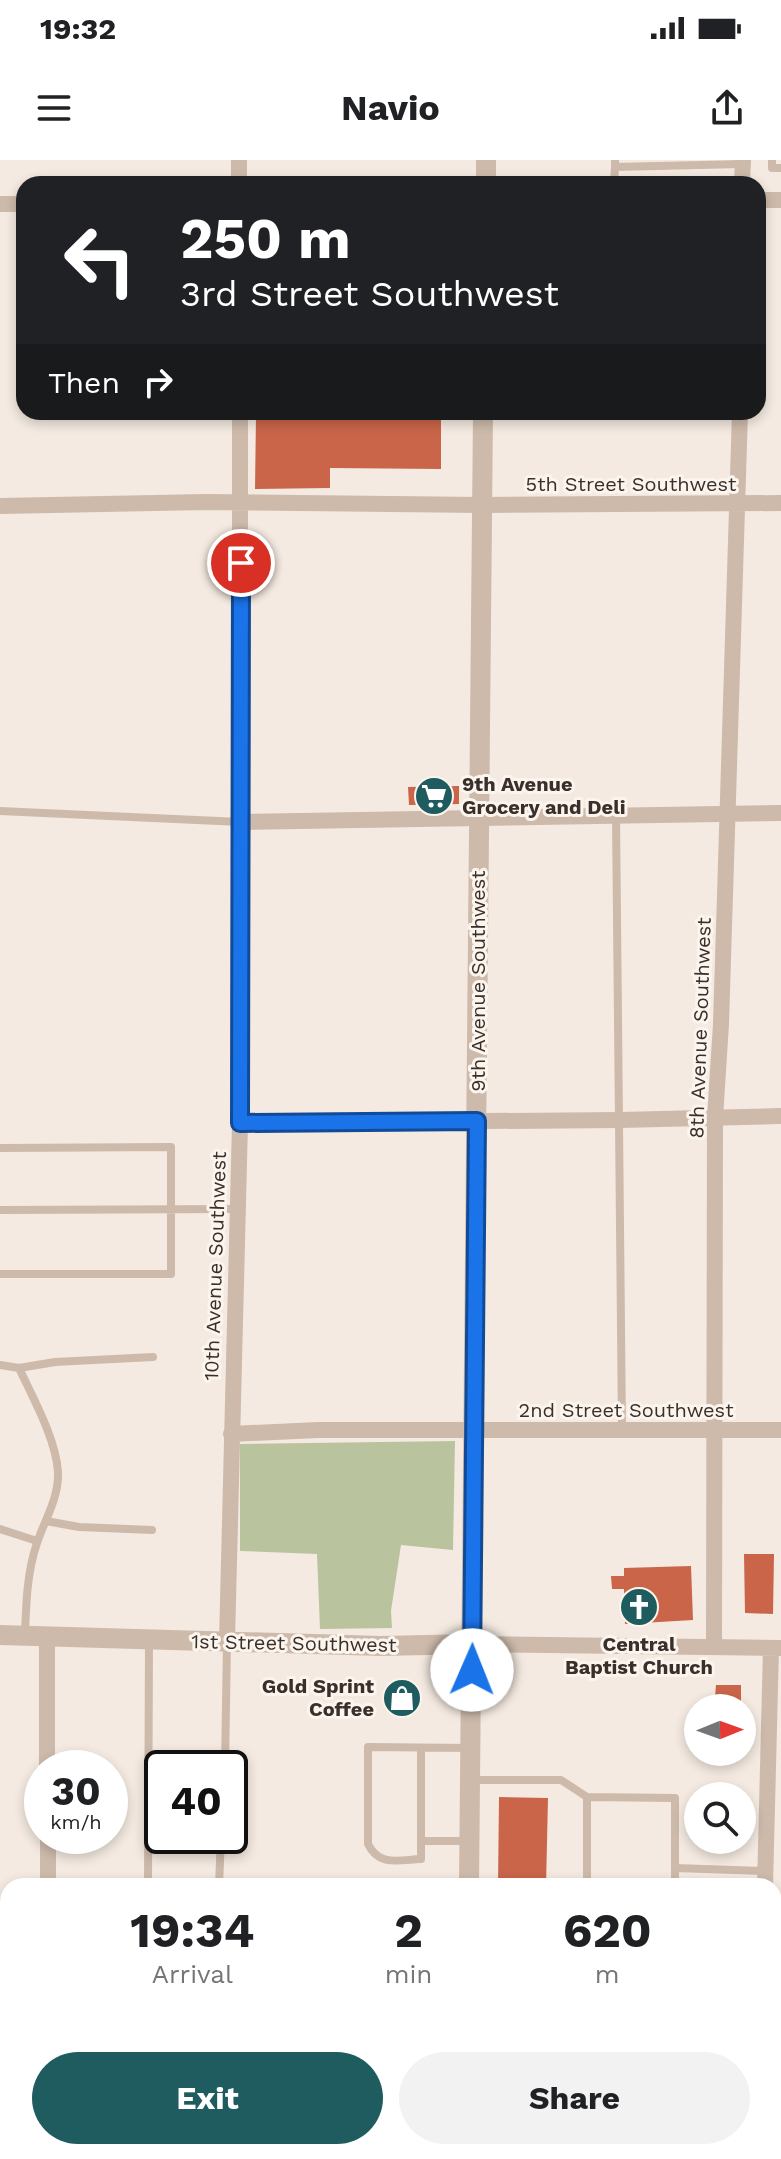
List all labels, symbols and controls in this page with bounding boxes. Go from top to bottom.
text: 19:32 [40,11,116,46]
icon: menu [32,86,76,130]
icon: share [705,86,749,130]
text: Navio [341,87,440,129]
text: 250 m [180,206,351,272]
icon: left [48,208,152,312]
text: 3rd Street Southwest [180,273,559,315]
icon: right [136,360,180,404]
text: Then [48,365,120,400]
street label: 5th Street Southwest [526,472,737,496]
pin [207,529,275,597]
icon: arrive [219,541,263,585]
place label: 9th Avenue Grocery and Deli [462,772,626,819]
supermarket icon: 9th Avenue Grocery and Deli [413,775,455,817]
street label: 9th Avenue Southwest [466,870,490,1092]
street label: 8th Avenue Southwest [684,916,716,1139]
street label: 10th Avenue Southwest [199,1150,231,1381]
street label: 2nd Street Southwest [518,1398,734,1422]
church icon: Central Baptist Church [618,1586,660,1628]
position arrow [430,1628,514,1712]
street label: 1st Street Southwest [191,1629,397,1657]
place label: Central Baptist Church [565,1632,713,1679]
place label: Gold Sprint Coffee [262,1674,374,1721]
shop icon: Gold Sprint Coffee [381,1677,423,1719]
north arrow [684,1694,756,1766]
map controls [684,1694,756,1854]
speed limit sign: 40 [144,1750,248,1854]
text: 30 [51,1768,101,1815]
button: search [684,1782,756,1854]
text: km/h [50,1810,102,1834]
text: 19:34 [130,1902,254,1959]
text: 2 [394,1902,423,1959]
text: 620 [563,1902,652,1959]
text: Arrival [152,1959,233,1989]
text: min [385,1959,432,1989]
text: m [595,1959,620,1989]
button: Exit [32,2052,383,2144]
button: Share [399,2052,750,2144]

